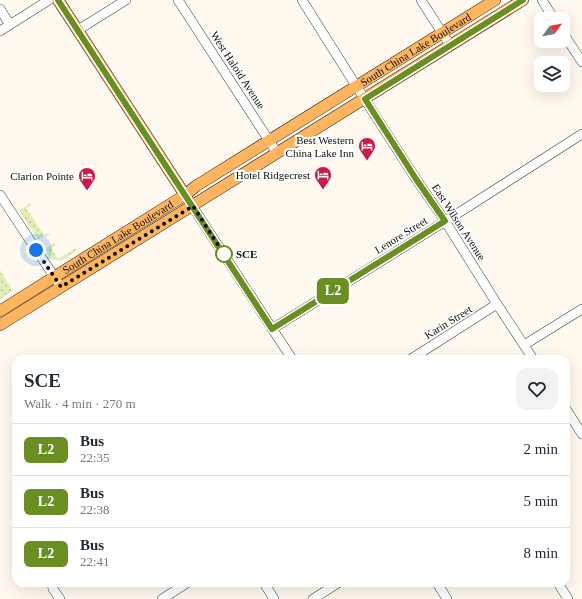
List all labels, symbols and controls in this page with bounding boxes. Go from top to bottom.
street label: South China Lake Boulevard [358,10,473,88]
north arrow [534,12,570,48]
map controls [534,12,570,92]
street label: West Haloid Avenue [208,29,268,111]
button: layers [534,56,570,92]
place label: Best Western China Lake Inn [286,134,354,159]
hotel icon: Best Western China Lake Inn [357,136,377,161]
hotel icon: Hotel Ridgecrest [313,165,333,190]
hotel icon: Clarion Pointe [77,166,97,191]
place label: Hotel Ridgecrest [236,169,310,181]
place label: Clarion Pointe [10,170,74,182]
street label: East Wilson Avenue [430,182,488,262]
street label: South China Lake Boulevard [60,198,176,276]
street label: Lenore Street [373,214,429,256]
your location [26,240,46,260]
marker: SCE [215,245,233,263]
place label: SCE [236,248,257,260]
line badge: L2 [315,278,351,304]
text: L2 [325,283,341,298]
street label: Karin Street [422,303,474,341]
button: heart [516,368,558,410]
text: SCE [24,370,61,391]
text: Walk · 4 min · 270 m [24,396,136,411]
text: Bus [80,433,104,449]
text: 2 min [523,441,558,457]
text: L2 [38,442,54,457]
text: 22:35 [80,450,110,465]
text: Bus [80,485,104,501]
text: 5 min [523,493,558,509]
text: L2 [38,494,54,509]
text: 22:38 [80,502,110,517]
text: Bus [80,537,104,553]
text: 8 min [523,545,558,561]
text: L2 [38,546,54,561]
text: 22:41 [80,554,110,569]

